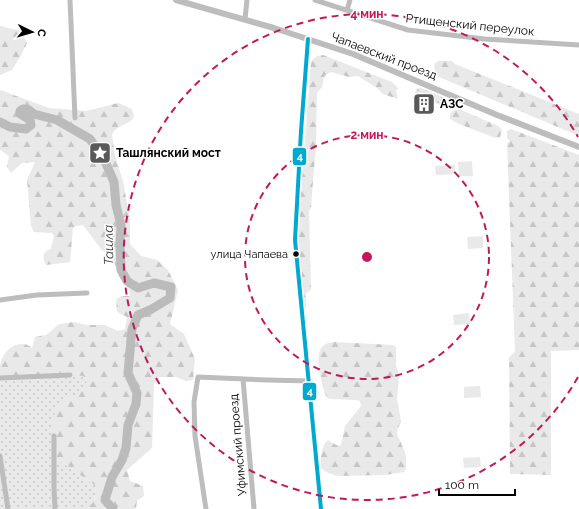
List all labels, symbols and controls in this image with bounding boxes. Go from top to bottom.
text: 4 мин [350,7,384,21]
street label: Ртищенский переулок [405,11,535,39]
north arrow [12,12,52,52]
text: С [35,29,48,38]
street label: Чапаевский проезд [329,29,439,83]
building icon: АЗС [411,91,437,117]
place label: АЗС [440,97,464,111]
text: 2 мин [350,128,384,142]
place icon: Ташлянский мост [87,140,113,166]
place label: Ташлянский мост [116,146,221,160]
line badge: 4 [292,147,307,166]
text: 4 [297,150,303,163]
water label: Ташла [101,225,116,265]
place label: улица Чапаева [210,248,288,261]
marker: улица Чапаева [291,249,301,259]
centre of rings [360,250,374,264]
line badge: 4 [302,382,317,401]
text: 4 [307,385,313,398]
street label: Уфимский проезд [227,393,249,497]
scale bar [439,471,515,497]
text: 100 m [445,478,479,492]

